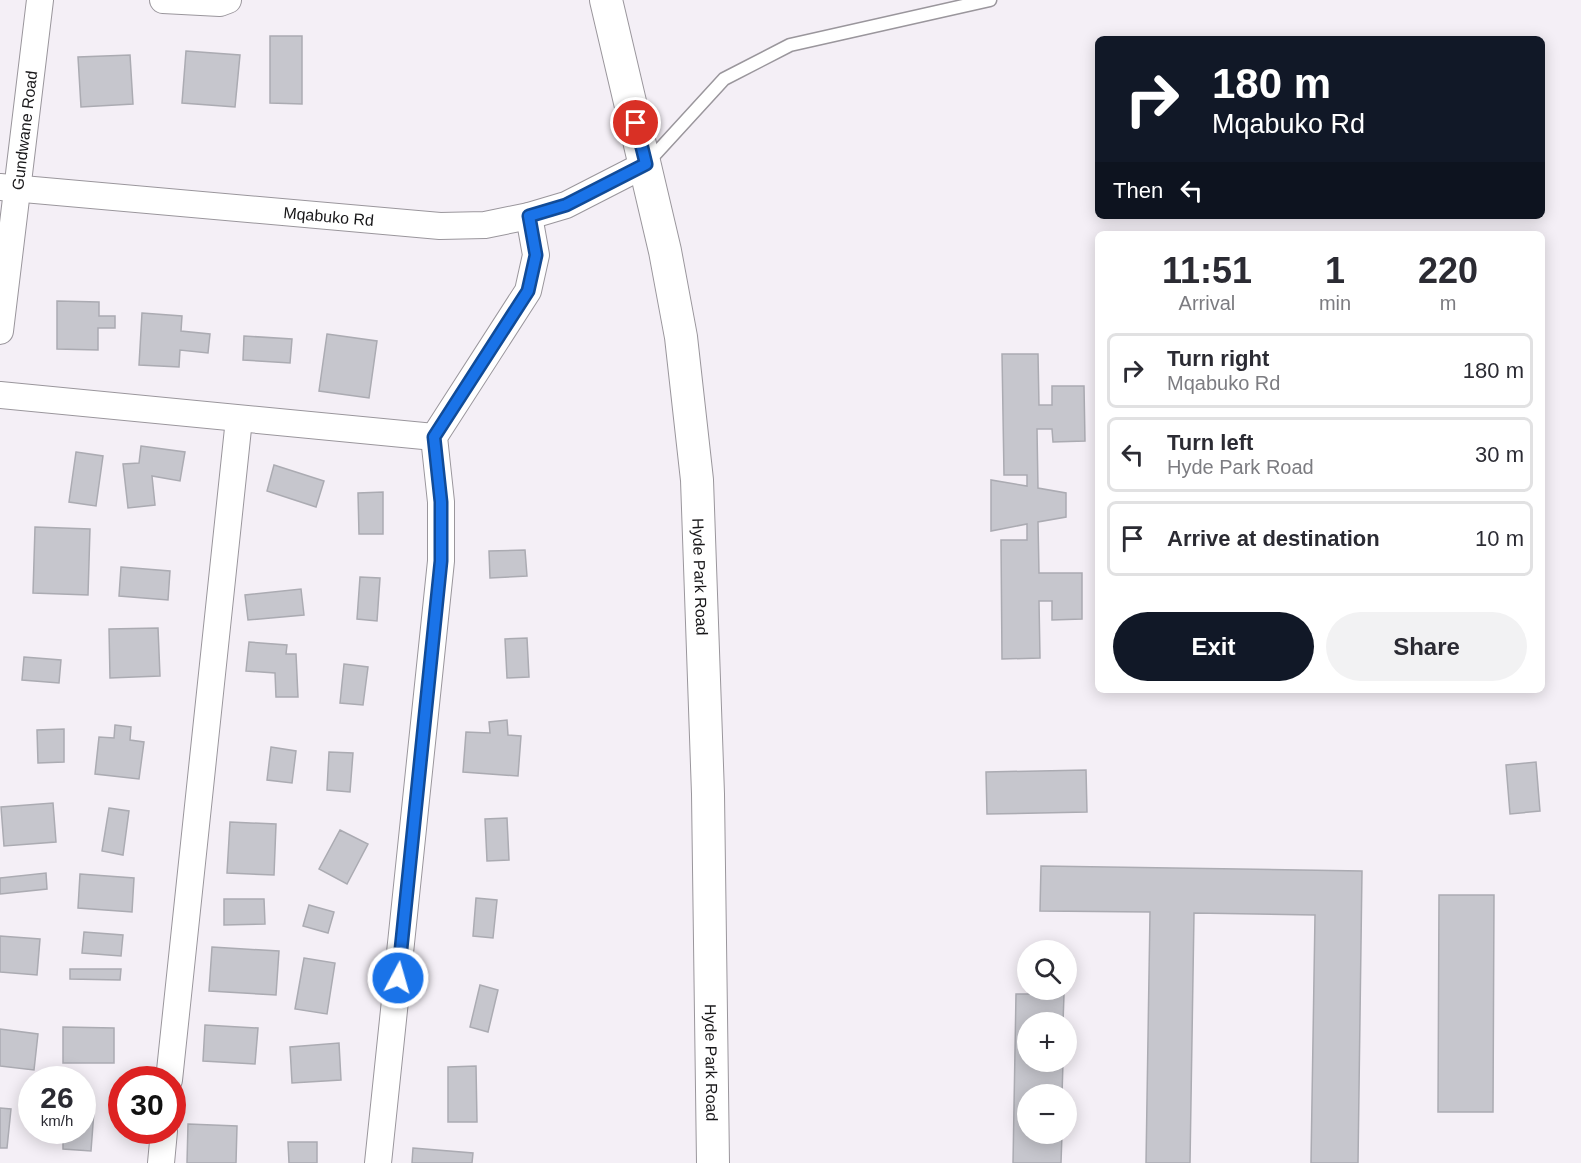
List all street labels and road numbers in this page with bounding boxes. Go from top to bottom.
street label: Gundwane Road [9,70,40,191]
street label: Mqabuko Rd [283,204,375,229]
street label: Hyde Park Road [690,518,711,636]
street label: Hyde Park Road [702,1004,721,1121]

